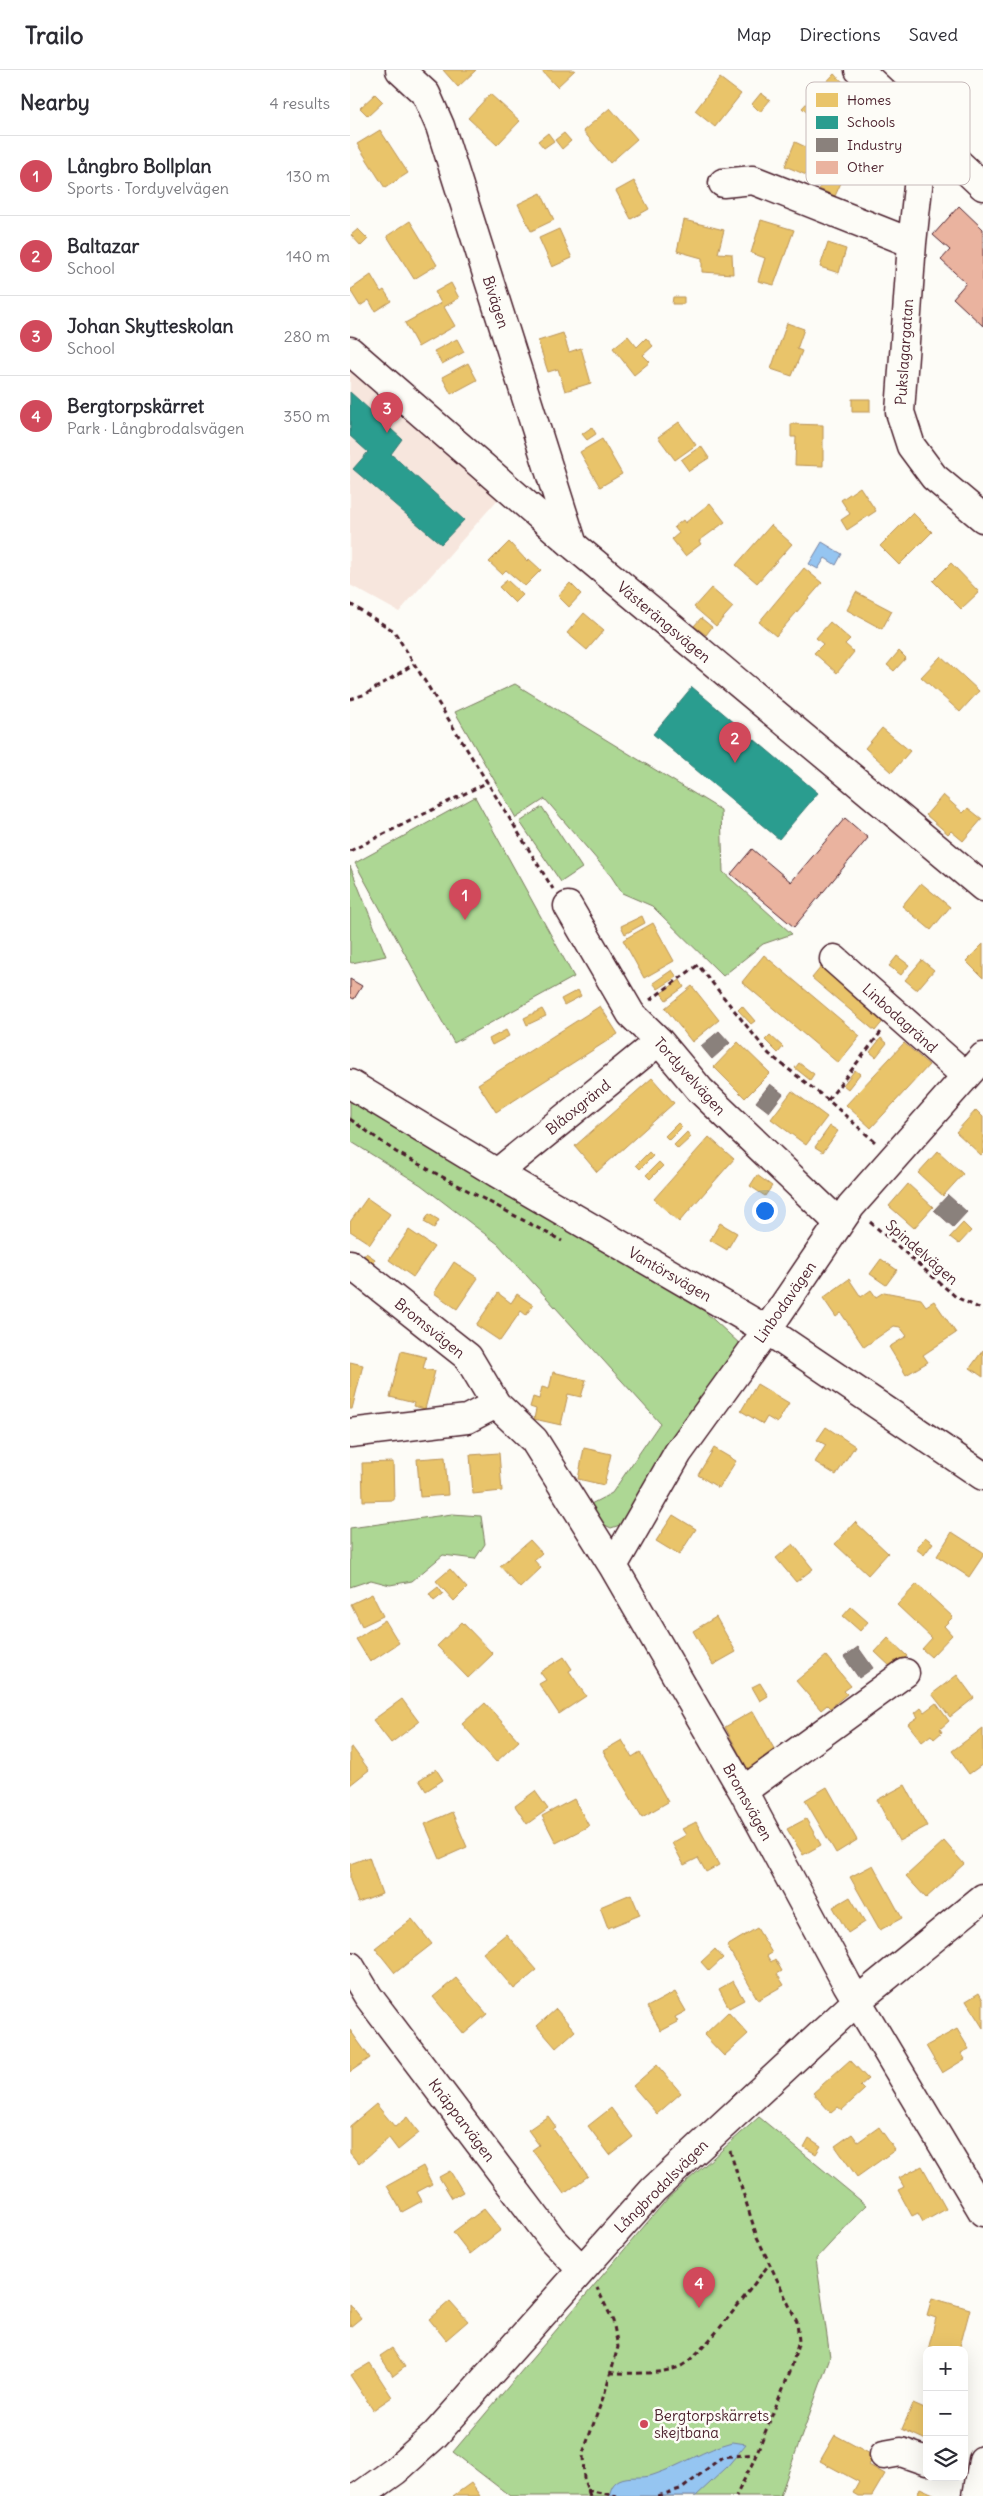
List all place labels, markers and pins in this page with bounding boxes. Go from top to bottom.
pin: 3 [371,392,403,433]
pin: 2 [719,722,751,763]
pin: 1 [449,879,481,920]
pin: 4 [683,2267,715,2308]
place label: Bergtorpskärrets skejtbana [654,2406,769,2442]
marker: Bergtorpskärrets skejtbana [638,2418,650,2430]

